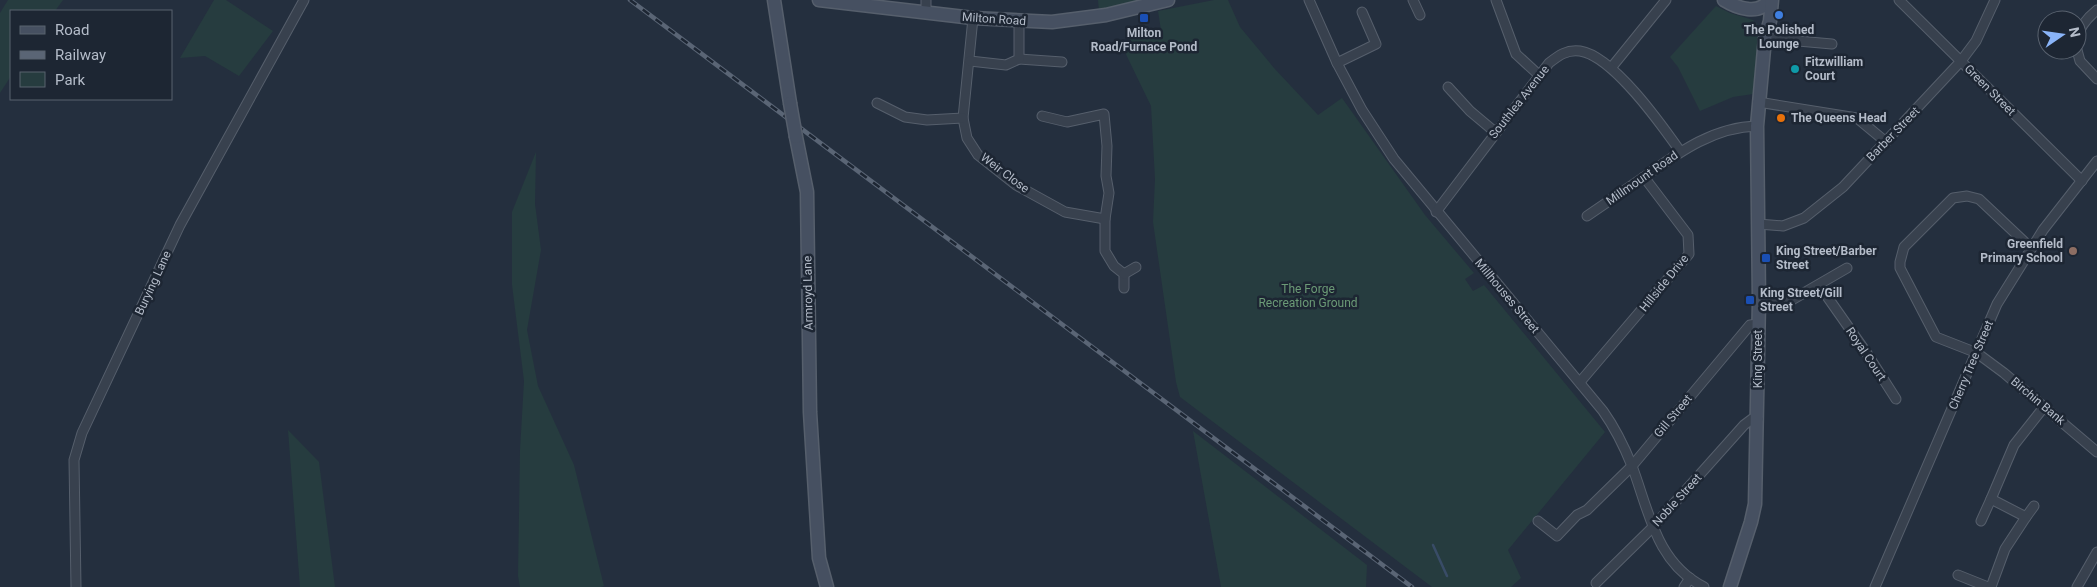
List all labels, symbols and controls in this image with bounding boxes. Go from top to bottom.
marker: The Polished Lounge [1773,9,1785,21]
legend [10,10,172,100]
street label: Milton Road [962,10,1026,28]
north arrow [2037,10,2087,60]
marker: Milton Road/Furnace Pond [1138,12,1150,24]
text: Road [55,21,89,39]
place label: The Polished Lounge [1744,23,1815,51]
text: N [2066,25,2084,39]
place label: Milton Road/Furnace Pond [1091,26,1197,54]
text: Railway [55,46,106,64]
place label: Fitzwilliam Court [1805,55,1863,83]
street label: Green Street [1962,62,2018,118]
street label: Southlea Avenue [1486,63,1552,141]
marker: Fitzwilliam Court [1789,63,1801,75]
text: Park [55,71,86,89]
street label: Barber Street [1864,104,1922,164]
place label: The Queens Head [1791,111,1887,125]
marker: The Queens Head [1775,112,1787,124]
street label: Millmount Road [1603,148,1681,208]
street label: Weir Close [978,150,1032,196]
place label: Greenfield Primary School [1980,237,2063,265]
place label: King Street/Barber Street [1776,244,1877,272]
marker: Greenfield Primary School [2067,245,2079,257]
street label: Burying Lane [132,249,174,317]
street label: Hillside Drive [1637,252,1691,314]
marker: King Street/Barber Street [1760,252,1772,264]
street label: Armroyd Lane [800,256,816,330]
street label: Millhouses Street [1472,256,1542,336]
park label: The Forge Recreation Ground [1258,282,1358,310]
place label: King Street/Gill Street [1760,286,1842,314]
marker: King Street/Gill Street [1744,294,1756,306]
street label: Cherry Tree Street [1946,318,1996,412]
street label: Royal Court [1843,325,1889,384]
street label: King Street [1751,330,1765,388]
street label: Birchin Bank [2008,374,2069,428]
street label: Gill Street [1651,392,1695,440]
street label: Noble Street [1650,471,1704,529]

